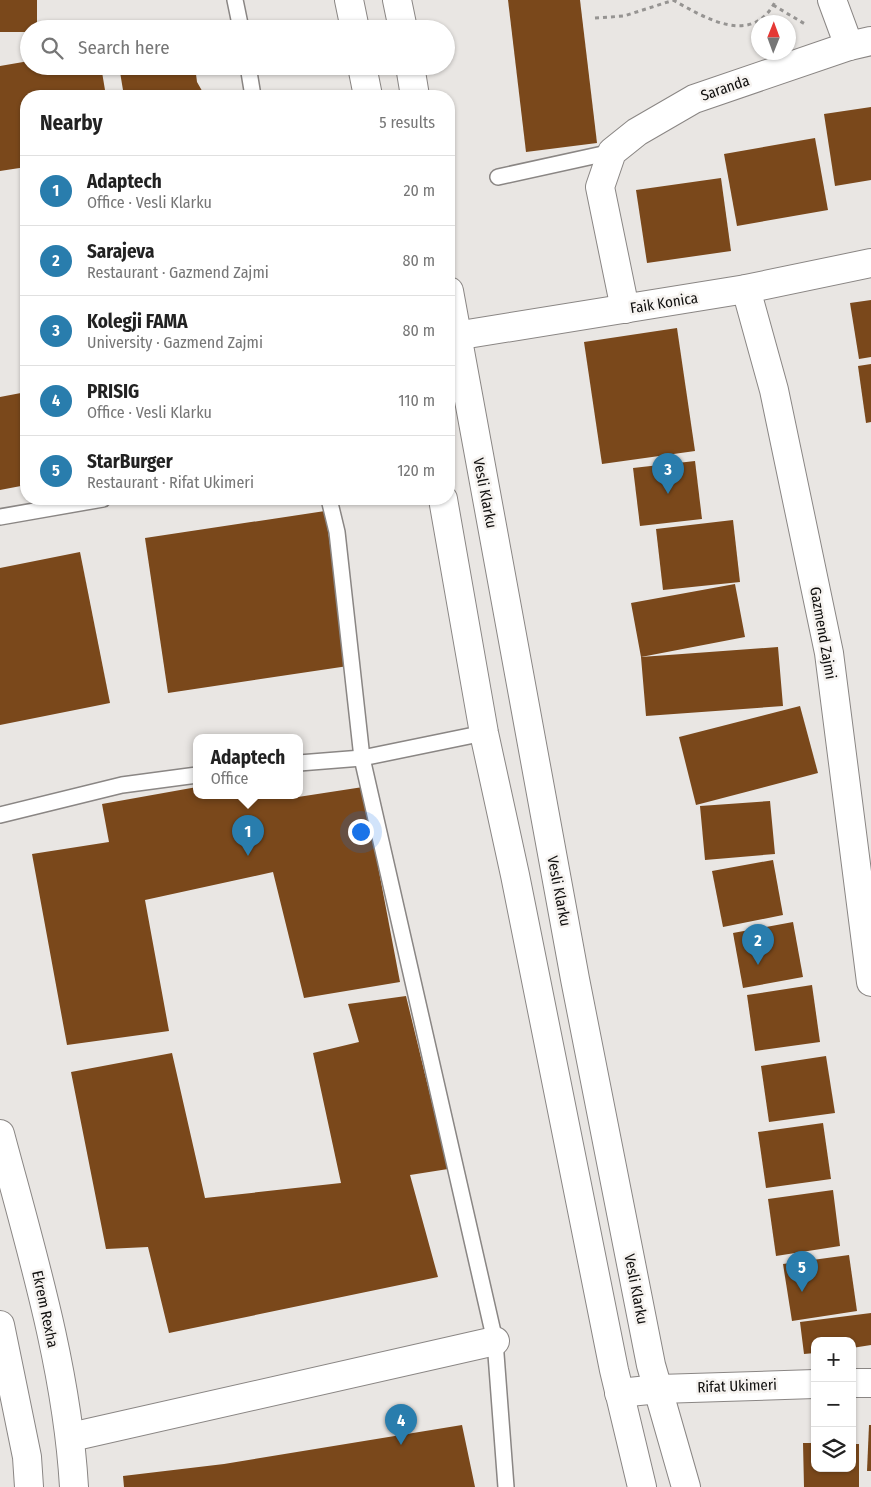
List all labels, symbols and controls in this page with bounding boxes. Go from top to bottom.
north arrow [751,15,796,60]
search box [20,20,455,75]
icon: search [38,34,66,62]
text: Search here [78,36,170,59]
street label: Saranda [698,71,752,105]
text: Nearby [40,110,102,136]
text: 5 results [379,113,435,132]
text: Adaptech [87,170,162,193]
text: 1 [53,181,59,200]
text: 20 m [404,181,435,200]
text: Office · Vesli Klarku [87,193,212,212]
text: Sarajeva [87,240,154,263]
text: 2 [52,251,60,270]
text: 80 m [403,251,435,270]
text: Restaurant · Gazmend Zajmi [87,263,269,282]
street label: Faik Konica [629,289,699,317]
text: Kolegji FAMA [87,310,188,333]
text: 3 [52,321,60,340]
text: 80 m [403,321,435,340]
text: University · Gazmend Zajmi [87,333,263,352]
text: PRISIG [87,380,139,403]
text: 4 [52,391,60,410]
text: 110 m [398,391,435,410]
text: Office · Vesli Klarku [87,403,212,422]
text: StarBurger [87,450,173,473]
pin: 3 [652,453,684,494]
street label: Vesli Klarku [469,456,501,530]
text: 5 [52,461,60,480]
text: 120 m [397,461,435,480]
text: Restaurant · Rifat Ukimeri [87,473,254,492]
street label: Gazmend Zajmi [806,585,840,681]
popup [193,734,303,799]
text: Adaptech [211,746,285,769]
text: Office [211,769,248,788]
pin: 1 [232,815,264,856]
your location [348,819,374,845]
street label: Vesli Klarku [543,854,575,928]
pin: 2 [742,924,774,965]
pin: 5 [786,1251,818,1292]
street label: Vesli Klarku [620,1252,652,1326]
street label: Ekrem Rexha [28,1269,62,1349]
map controls [811,1337,856,1472]
button: + [811,1337,856,1382]
street label: Rifat Ukimeri [697,1376,777,1396]
button: − [811,1382,856,1427]
pin: 4 [385,1404,417,1445]
button: layers [811,1427,856,1472]

